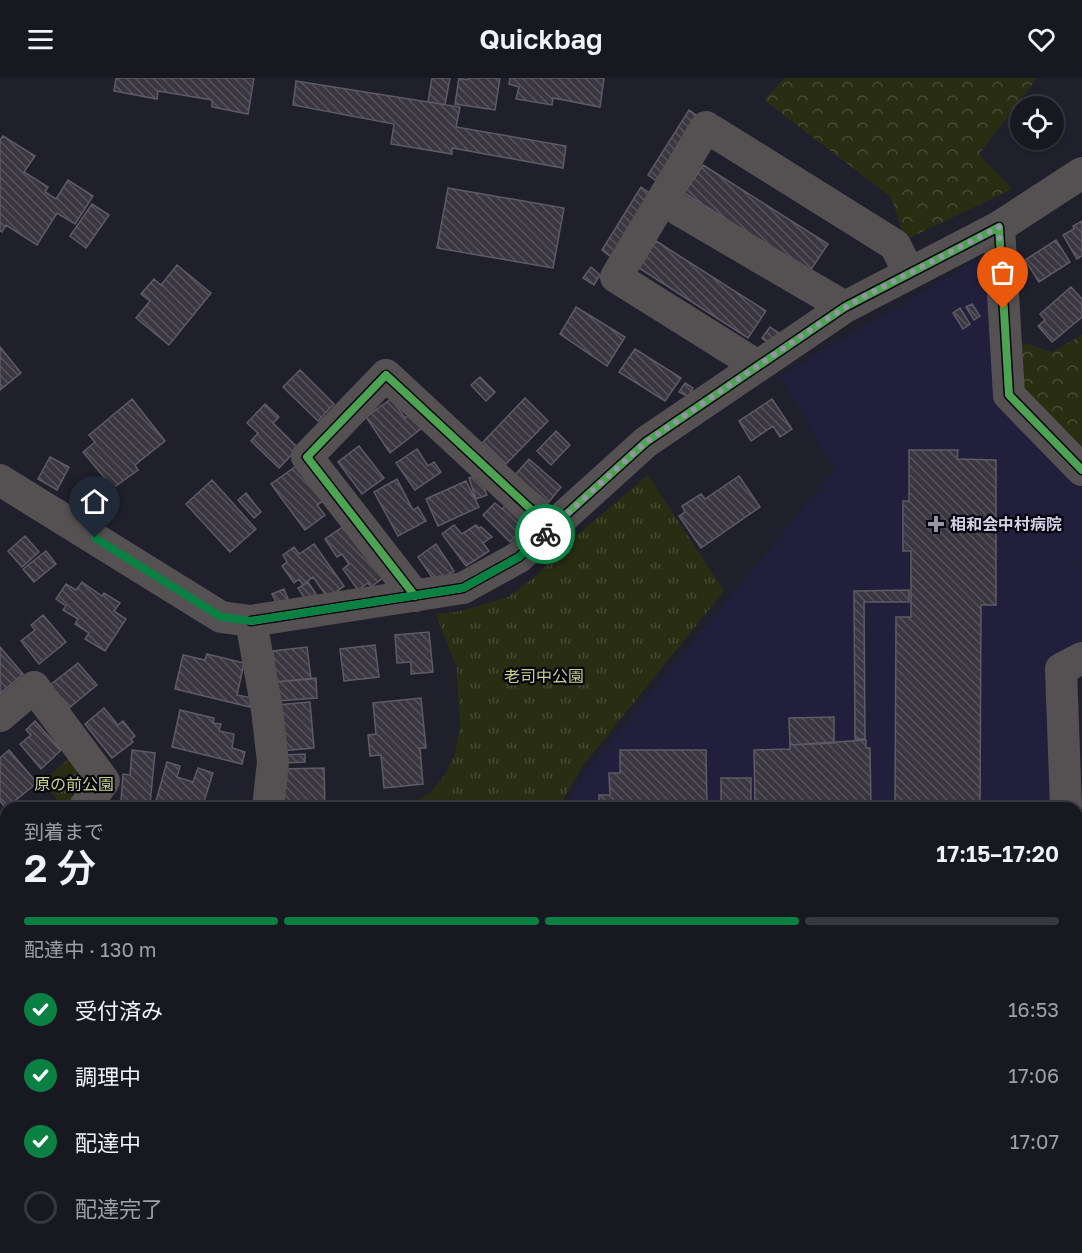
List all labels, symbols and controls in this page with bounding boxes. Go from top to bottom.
icon: menu [24,23,57,56]
text: Quickbag [479,23,603,55]
icon: heart [1025,23,1058,56]
map controls [1010,96,1064,150]
button: locate [1010,96,1064,150]
pin [977,247,1028,309]
icon: bag [986,256,1019,289]
pin [69,476,120,538]
icon: home [78,485,111,518]
courier [515,504,575,564]
place label: 相和会中村病院 [950,514,1062,534]
marker: 相和会中村病院 [927,515,945,533]
icon: bike [529,518,562,551]
park label: 老司中公園 [504,666,584,686]
park label: 原の前公園 [34,774,114,794]
text: 到着まで [24,819,104,843]
text: 17:15–17:20 [936,840,1059,867]
text: 2 分 [24,844,96,891]
text: 配達中 · 130 m [24,937,157,961]
icon: check [24,993,57,1026]
text: 受付済み [75,997,163,1024]
text: 16:53 [1008,997,1059,1021]
icon: check [24,1059,57,1092]
text: 調理中 [75,1063,141,1090]
text: 17:06 [1008,1063,1059,1087]
icon: check [24,1125,57,1158]
text: 配達中 [75,1129,141,1156]
text: 17:07 [1010,1129,1059,1153]
text: 配達完了 [75,1195,163,1222]

